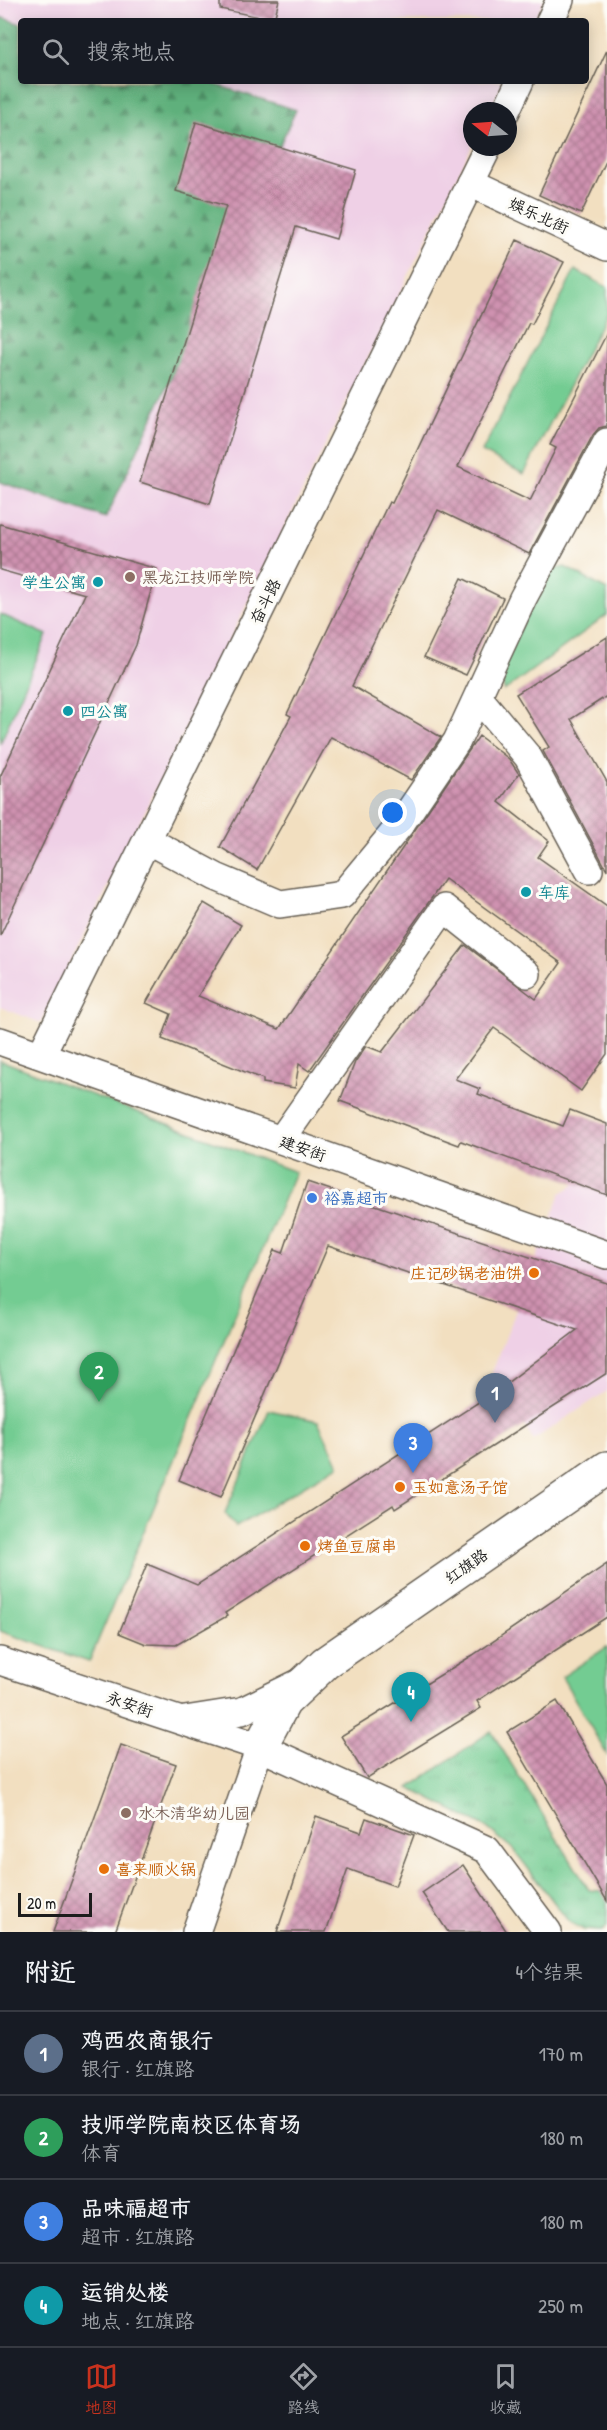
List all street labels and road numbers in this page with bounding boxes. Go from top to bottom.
street label: 娱乐北街 [505,192,573,238]
street label: 奋斗路 [245,575,285,627]
street label: 建安街 [277,1130,329,1166]
street label: 红旗路 [440,1543,492,1589]
street label: 永安街 [104,1686,156,1722]

